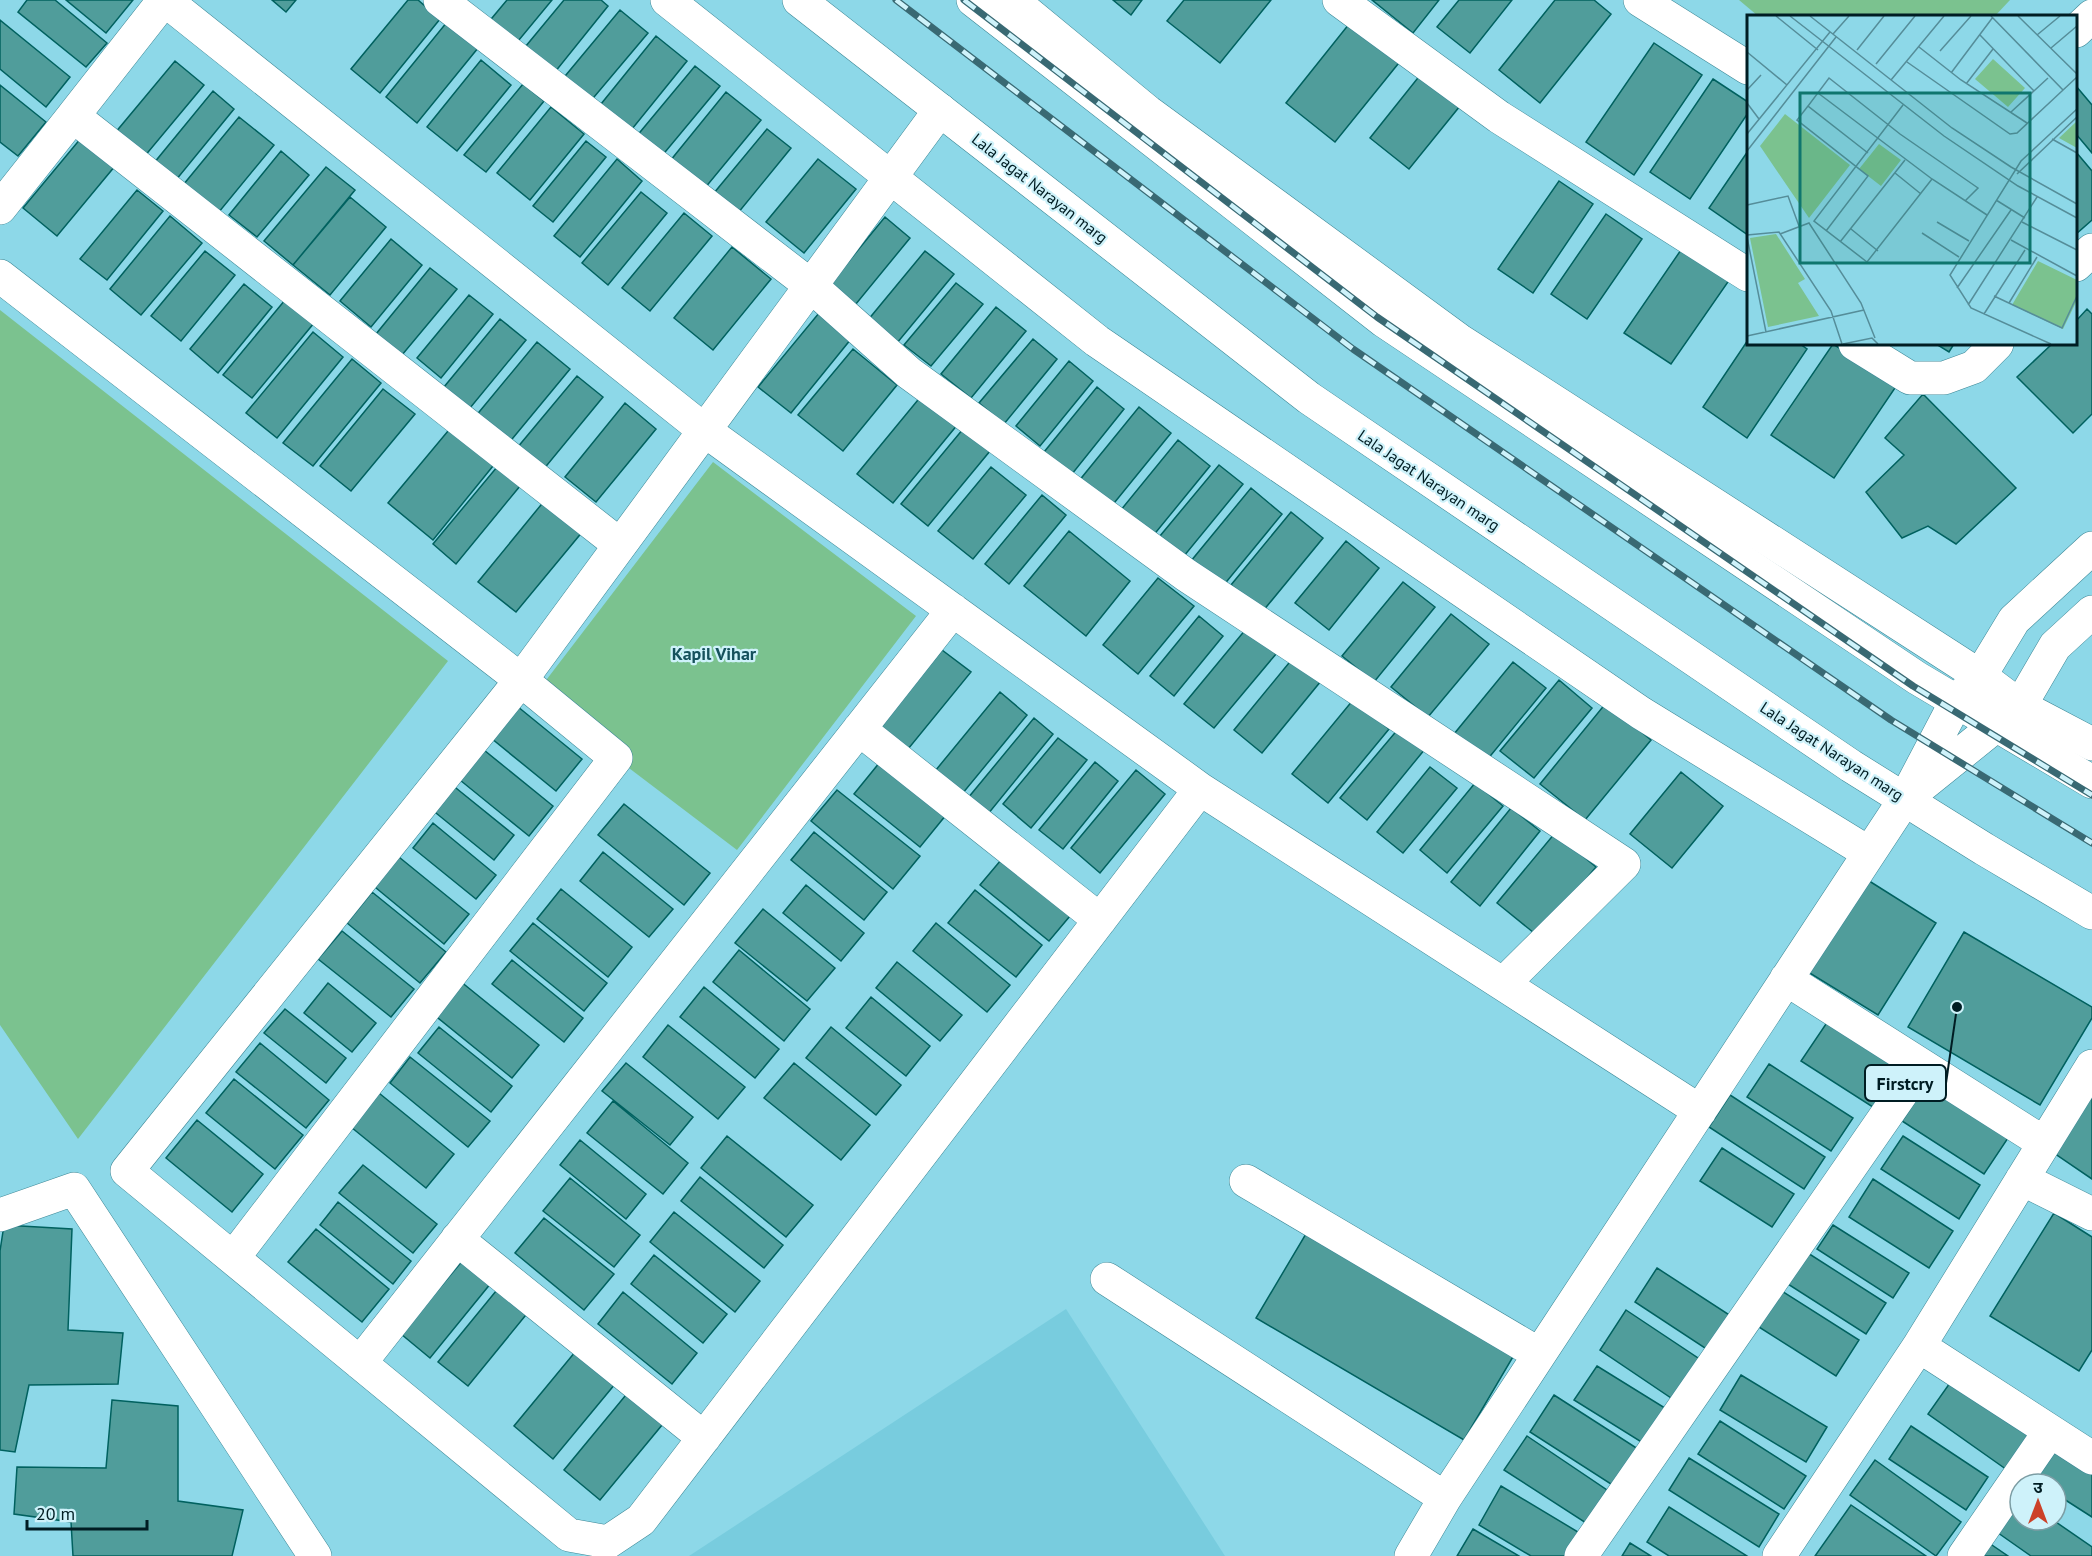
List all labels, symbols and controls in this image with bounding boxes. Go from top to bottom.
inset map [1747,15,2077,345]
street label: Lala Jagat Narayan marg [968,129,1112,247]
street label: Lala Jagat Narayan marg [1354,425,1504,535]
district label: Kapil Vihar [672,642,757,665]
street label: Lala Jagat Narayan marg [1757,697,1907,805]
callout: Firstcry [1865,1065,1946,1101]
text: Firstcry [1877,1072,1934,1095]
north arrow [2008,1472,2068,1532]
text: उ [2033,1477,2043,1497]
scale bar [27,1493,147,1531]
text: 20 m [36,1502,75,1525]

